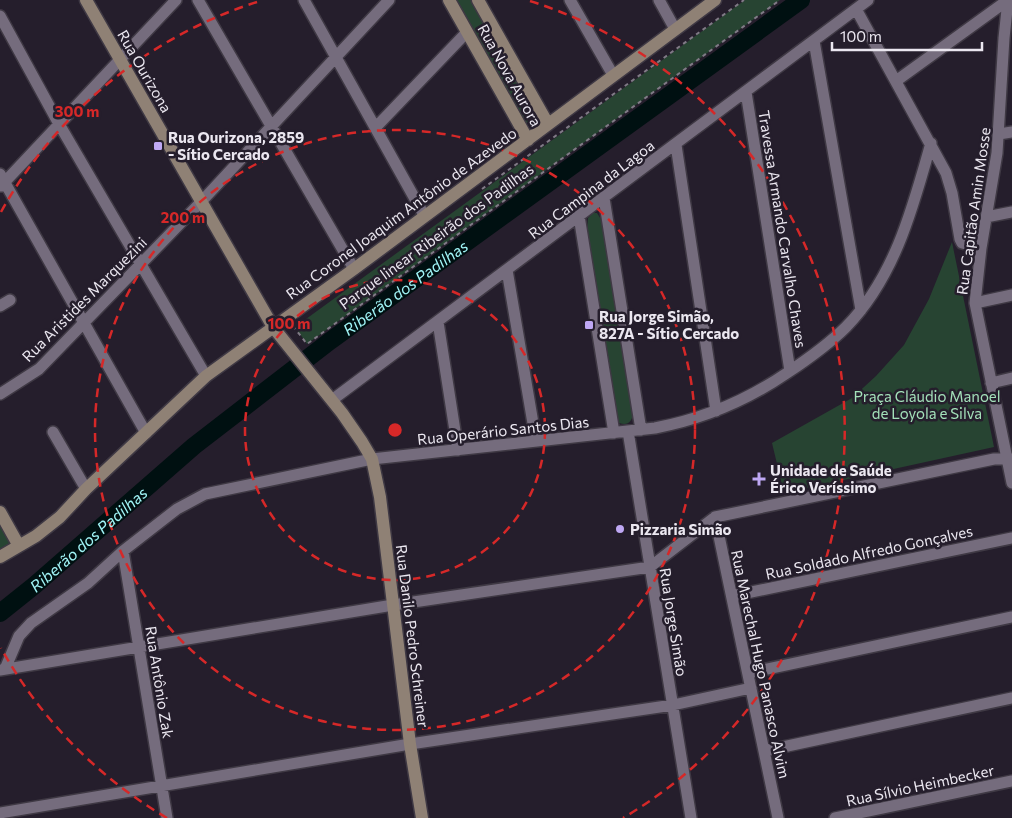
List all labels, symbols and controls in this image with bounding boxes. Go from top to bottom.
scale bar [832,20,982,52]
street label: Rua Nova Aurora [474,21,546,129]
street label: Rua Ourizona [114,26,176,116]
text: 100 m [840,27,882,45]
text: 300 m [55,102,99,120]
street label: Travessa Armando Carvalho Chaves [755,109,811,349]
street label: Rua Coronel Joaquim Antônio de Azevedo [282,123,520,303]
street label: Rua Capitão Amin Mosse [952,126,994,296]
place label: Rua Ourizona, 2859 - Sítio Cercado [168,128,304,163]
street label: Rua Campina da Lagoa [525,136,657,242]
marker: Rua Ourizona, 2859 - Sítio Cercado [152,140,164,152]
street label: Parque linear Ribeirão dos Padilhas [335,159,537,313]
text: 200 m [161,208,205,226]
street label: Rua Aristides Marquezini [18,233,150,365]
water label: Riberão dos Padilhas [338,235,471,339]
place label: Rua Jorge Simão, 827A - Sítio Cercado [599,307,739,342]
text: 100 m [268,314,310,332]
marker: Rua Jorge Simão, 827A - Sítio Cercado [583,319,595,331]
park label: Praça Cláudio Manoel de Loyola e Silva [853,387,1001,422]
street label: Rua Operário Santos Dias [416,412,590,448]
centre of rings [386,421,404,439]
place label: Unidade de Saúde Érico Veríssimo [770,461,892,496]
marker: Unidade de Saúde Érico Veríssimo [752,472,766,486]
water label: Riberão dos Padilhas [25,482,150,595]
place label: Pizzaria Simão [630,520,732,538]
street label: Rua Soldado Alfredo Gonçalves [764,521,975,583]
marker: Pizzaria Simão [614,523,626,535]
street label: Rua Danilo Pedro Schreiner [393,544,433,728]
street label: Rua Marechal Hugo Panasco Alvim [728,548,794,780]
street label: Rua Jorge Simão [657,566,691,678]
street label: Rua Antônio Zak [142,625,178,739]
street label: Rua Sílvio Heimbecker [844,761,996,809]

